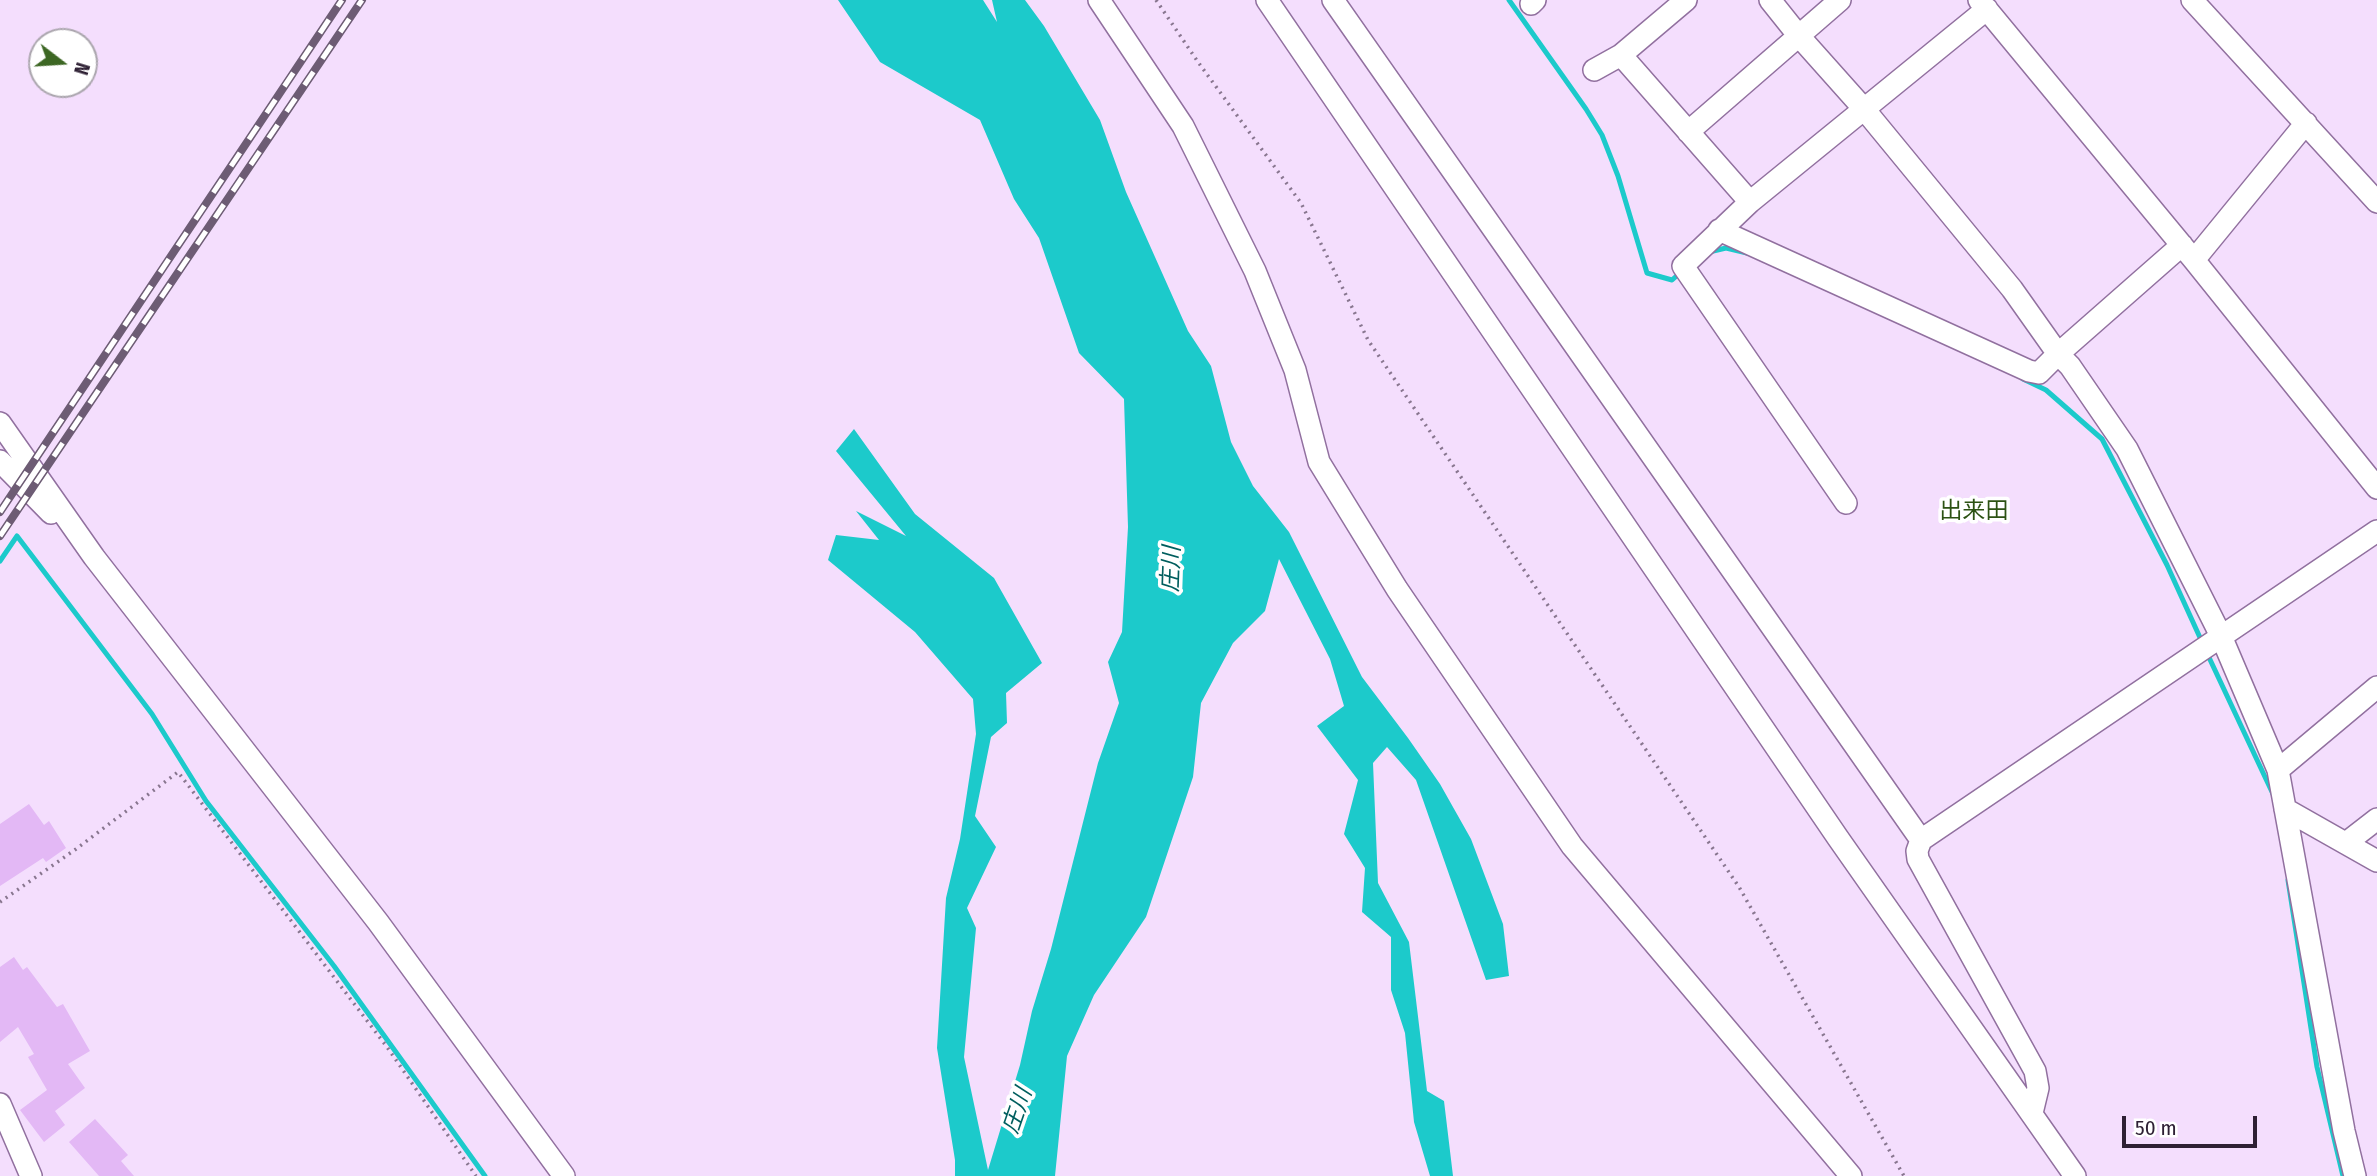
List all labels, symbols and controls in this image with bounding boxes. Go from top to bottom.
north arrow [28,28,98,98]
text: N [69,60,94,78]
district label: 出来田 [1940,498,2008,526]
water label: 庄川 [1157,546,1187,592]
water label: 庄川 [997,1085,1039,1137]
scale bar [2125,1102,2260,1146]
text: 50 m [2135,1115,2177,1141]

